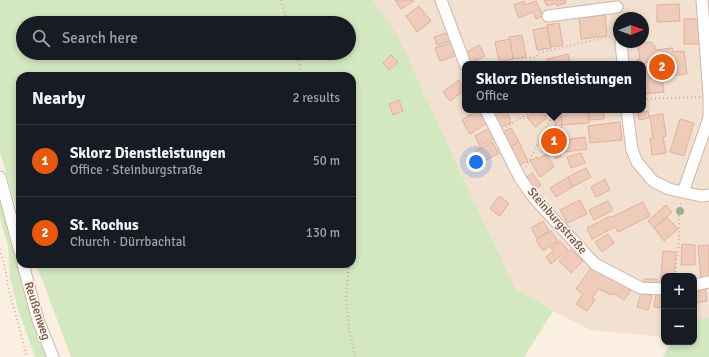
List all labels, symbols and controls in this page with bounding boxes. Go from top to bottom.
north arrow [613,12,649,48]
search box [16,16,356,60]
icon: search [30,27,52,49]
text: Search here [62,29,138,47]
pin: 2 [649,52,675,82]
popup [462,61,646,113]
text: Sklorz Dienstleistungen [476,70,632,88]
text: Nearby [32,88,85,109]
text: Office [476,88,509,104]
text: 2 results [292,90,340,106]
pin: 1 [541,126,567,156]
text: Sklorz Dienstleistungen [70,144,226,162]
your location [466,152,486,172]
text: 1 [41,153,49,169]
text: 50 m [313,153,340,169]
text: Office · Steinburgstraße [70,162,203,178]
street label: Steinburgstraße [524,185,590,257]
text: St. Rochus [70,216,139,234]
text: 2 [41,225,49,241]
text: 130 m [306,225,340,241]
text: Church · Dürrbachtal [70,234,186,250]
map controls [661,273,697,345]
button: + [661,273,697,309]
street label: Reußenweg [21,280,53,342]
button: − [661,309,697,345]

